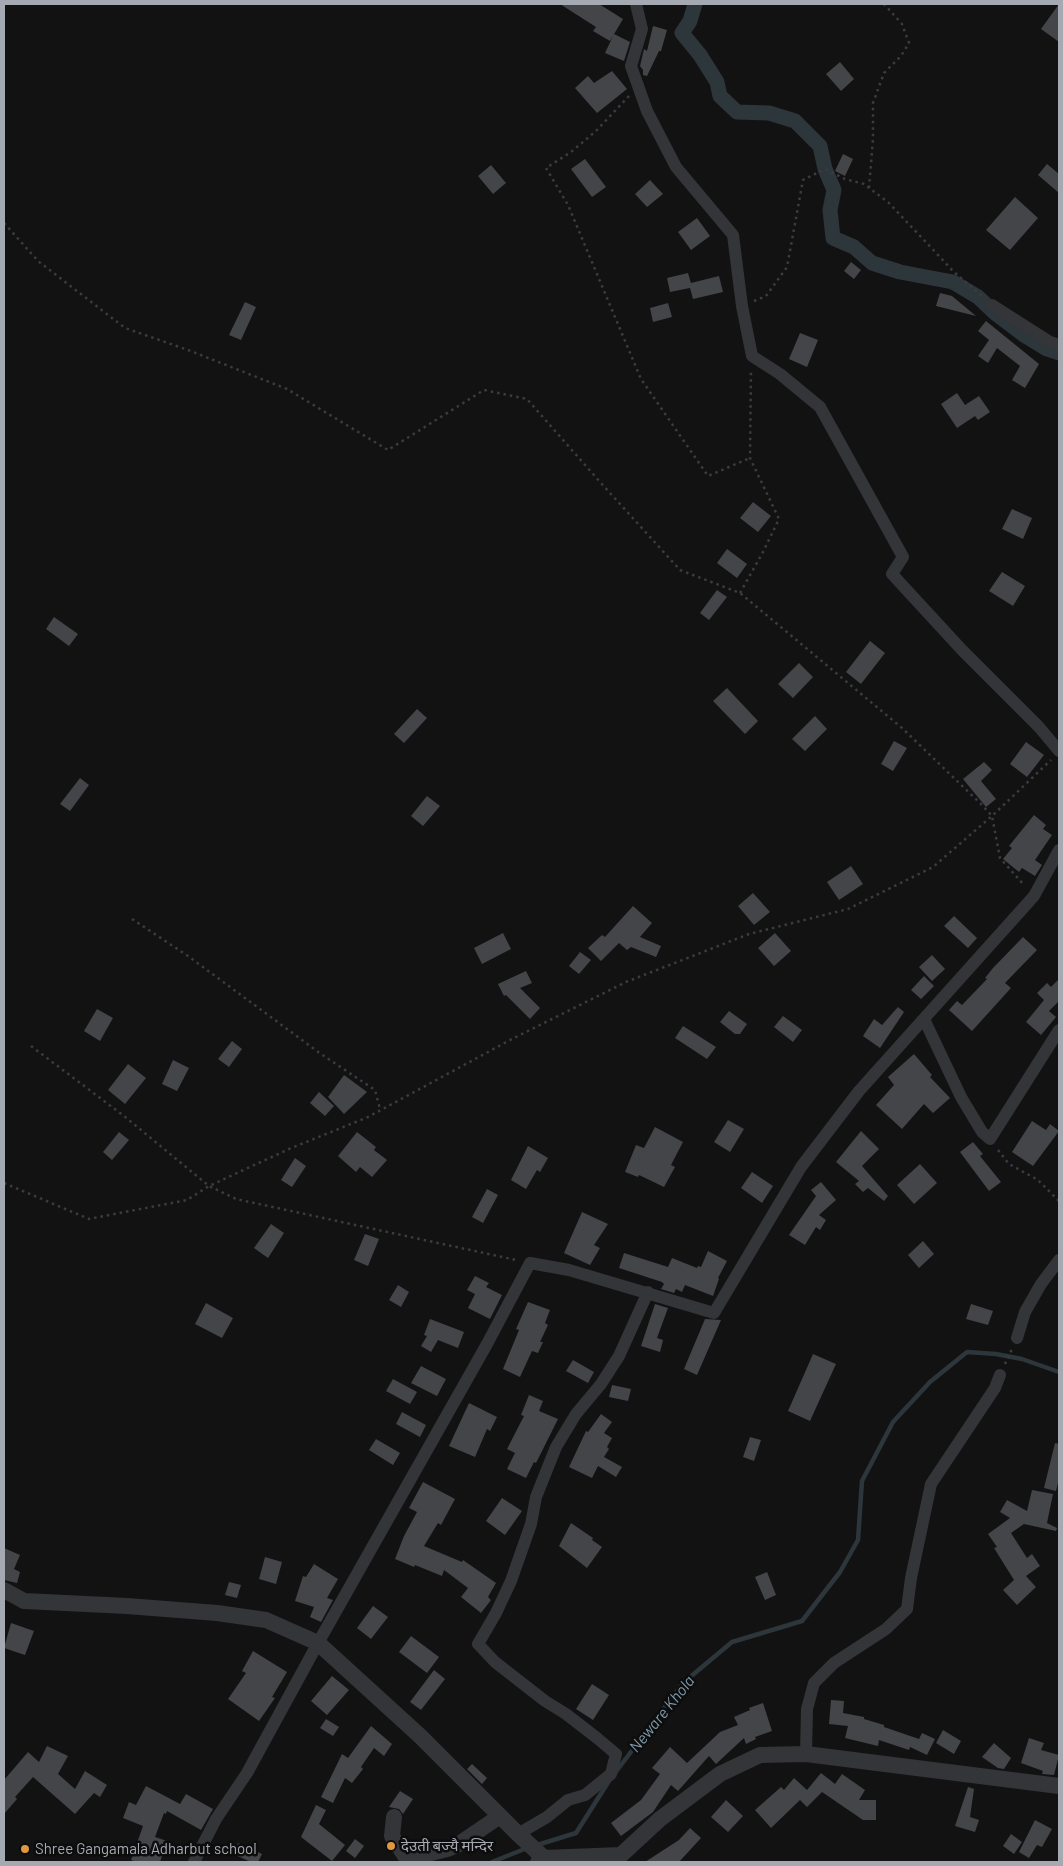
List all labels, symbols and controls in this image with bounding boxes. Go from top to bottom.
water label: Neware Khola [625,1672,699,1756]
place label: देउती बज्यै मन्दिर [401,1837,493,1855]
place label: Shree Gangamala Adharbut school [35,1840,257,1858]
marker: देउती बज्यै मन्दिर [385,1840,397,1852]
marker: Shree Gangamala Adharbut school [19,1843,31,1855]

